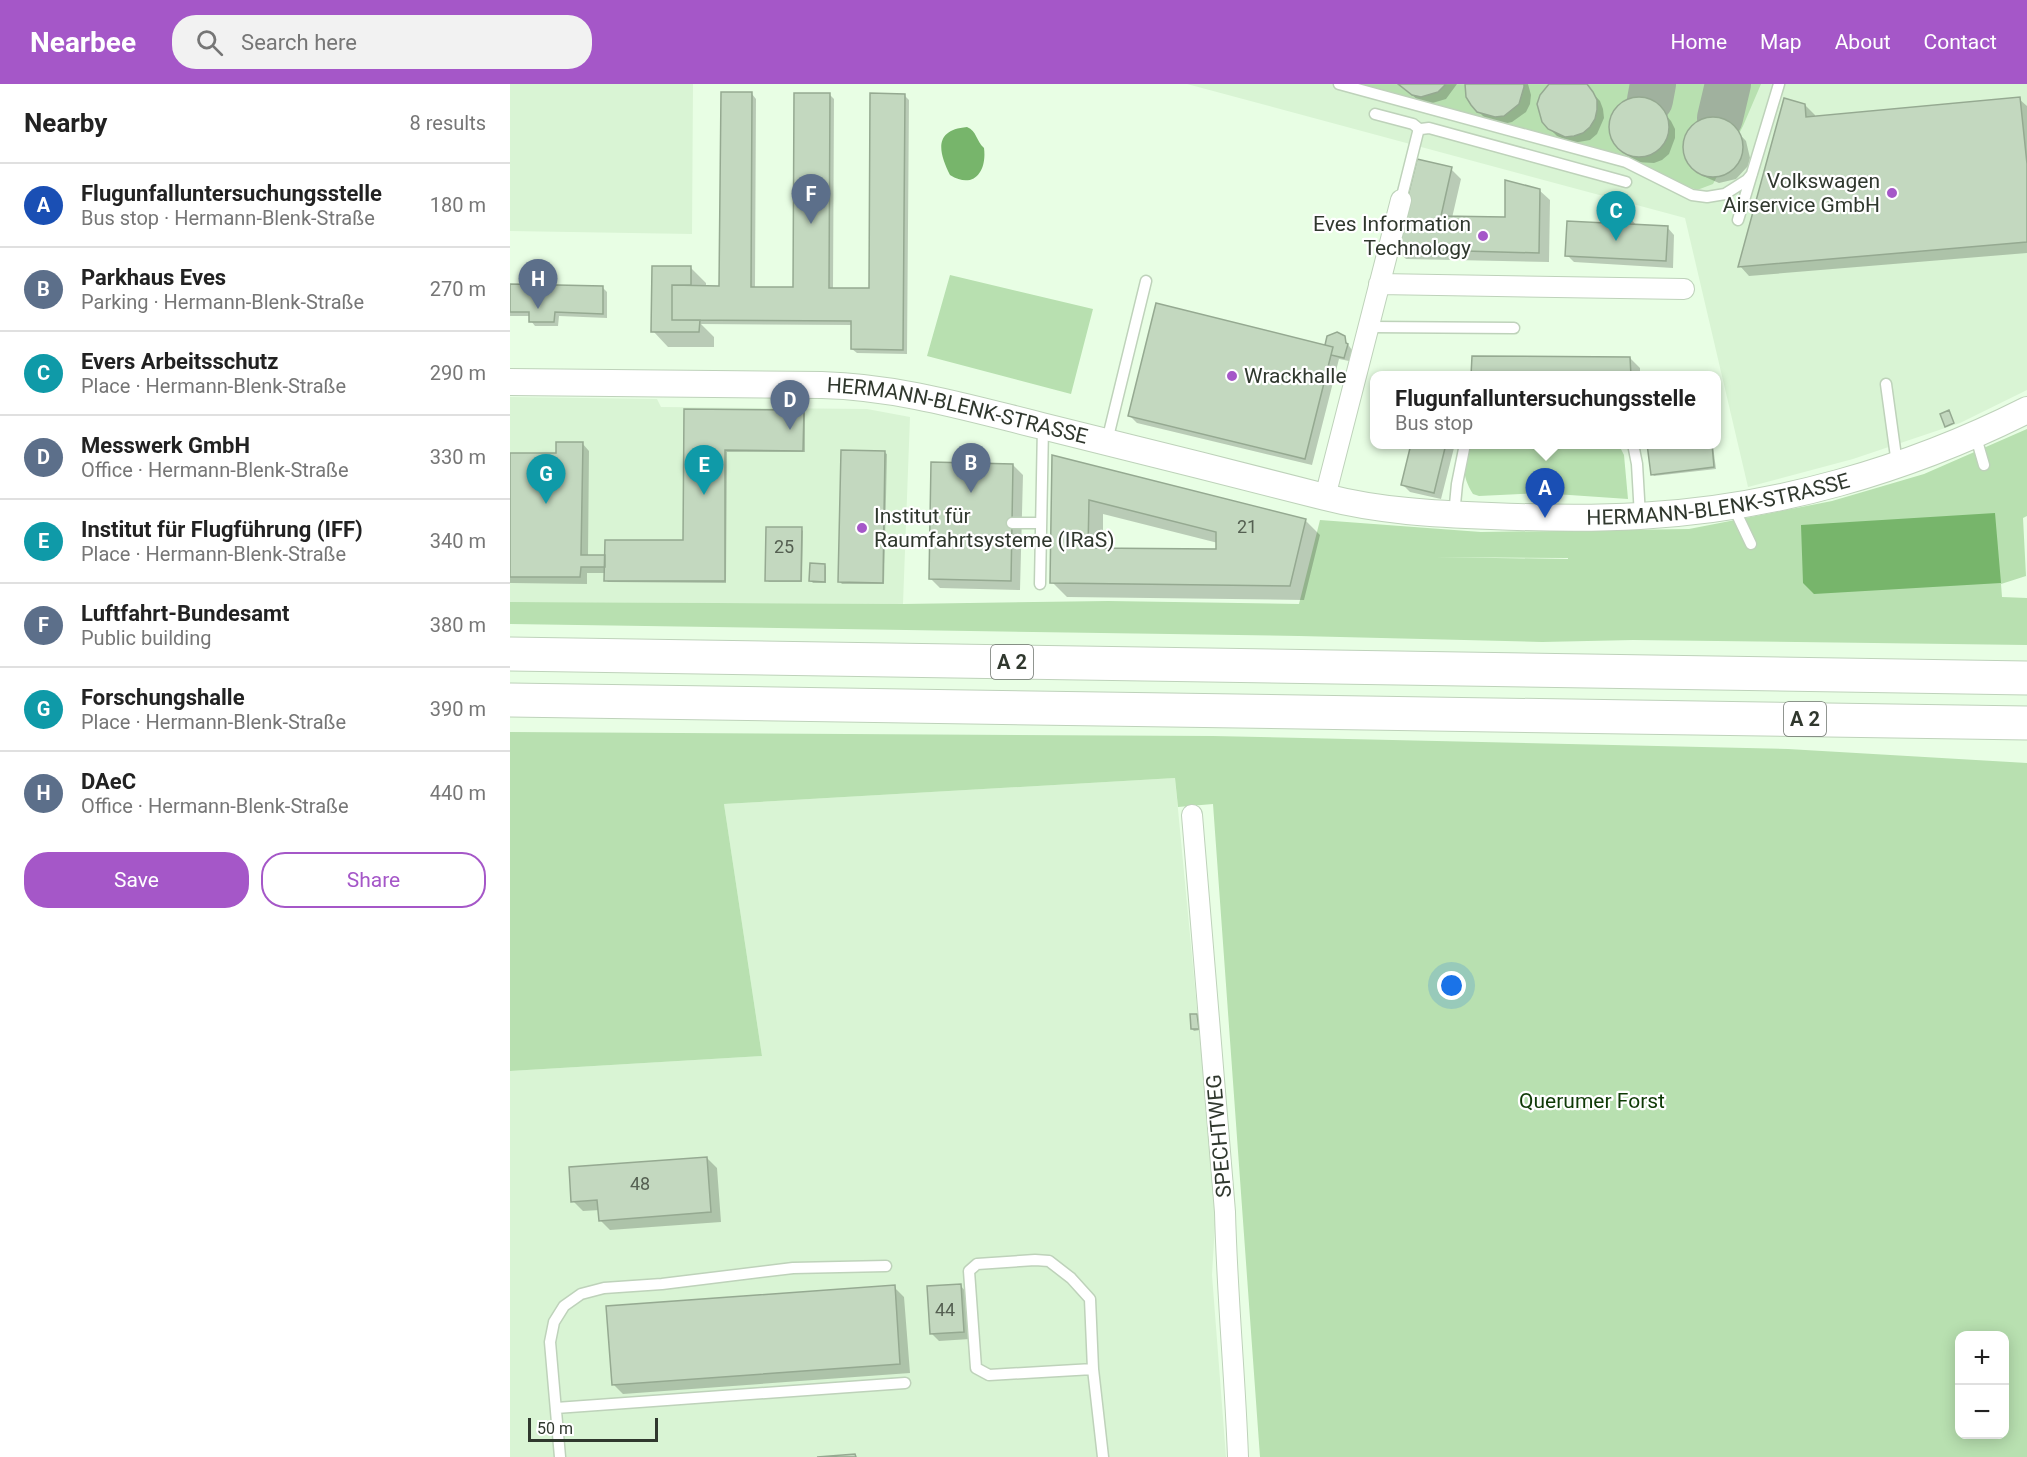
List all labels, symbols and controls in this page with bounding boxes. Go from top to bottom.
search box [172,15,592,69]
text: Nearbee [30,26,136,59]
icon: search [193,26,226,59]
text: Search here [241,30,357,55]
text: Home [1671,30,1727,54]
text: Map [1760,30,1802,54]
text: About [1835,30,1891,54]
text: Contact [1924,30,1997,54]
text: Nearby [24,108,107,138]
text: 8 results [410,111,486,135]
place label: Volkswagen Airservice GmbH [1723,169,1880,217]
pin: F [792,174,830,224]
text: Flugunfalluntersuchungsstelle [81,181,382,206]
marker: Volkswagen Airservice GmbH [1885,186,1899,200]
pin: C [1596,192,1636,241]
text: A [37,193,50,217]
text: 180 m [430,193,486,217]
text: Bus stop · Hermann-Blenk-Straße [81,206,375,230]
place label: Eves Information Technology [1313,212,1471,260]
marker: Eves Information Technology [1476,229,1490,243]
pin: H [519,260,558,309]
text: Parkhaus Eves [81,265,226,290]
text: B [37,277,50,301]
text: 270 m [430,277,486,301]
text: Parking · Hermann-Blenk-Straße [81,290,364,314]
text: Evers Arbeitsschutz [81,349,279,374]
text: C [37,361,50,385]
text: 290 m [430,361,486,385]
place label: Wrackhalle [1244,364,1347,388]
marker: Wrackhalle [1225,369,1239,383]
popup [1370,371,1721,449]
street label: HERMANN-BLENK-STRASSE [826,373,1090,449]
text: Place · Hermann-Blenk-Straße [81,374,346,398]
pin: D [770,380,810,430]
text: Flugunfalluntersuchungsstelle [1395,386,1696,411]
text: Bus stop [1395,411,1473,435]
text: Messwerk GmbH [81,433,250,458]
pin: B [952,444,990,493]
text: D [37,445,50,469]
text: 330 m [430,445,486,469]
pin: E [684,446,724,495]
pin: G [526,454,566,504]
text: Office · Hermann-Blenk-Straße [81,458,349,482]
pin: A [1526,468,1564,518]
street label: HERMANN-BLENK-STRASSE [1586,468,1852,530]
place label: Institut für Raumfahrtsysteme (IRaS) [874,504,1115,552]
house number: 21 [1237,516,1257,537]
text: Institut für Flugführung (IFF) [81,517,363,542]
marker: Institut für Raumfahrtsysteme (IRaS) [855,521,869,535]
text: E [38,529,49,553]
text: 340 m [430,529,486,553]
house number: 25 [774,536,794,557]
text: Place · Hermann-Blenk-Straße [81,542,346,566]
text: Luftfahrt-Bundesamt [81,601,290,626]
text: F [38,613,49,637]
text: 380 m [430,613,486,637]
text: Public building [81,626,211,650]
road number: A 2 [991,645,1033,679]
text: Forschungshalle [81,685,245,710]
text: G [37,697,50,721]
text: 390 m [430,697,486,721]
road number: A 2 [1784,702,1826,736]
text: Place · Hermann-Blenk-Straße [81,710,346,734]
text: DAeC [81,769,136,794]
text: H [36,781,51,805]
text: 440 m [430,781,486,805]
text: Office · Hermann-Blenk-Straße [81,794,349,818]
button: Save [24,852,249,908]
button: Share [261,852,486,908]
your location [1437,971,1466,1000]
street label: SPECHTWEG [1202,1073,1236,1199]
park label: Querumer Forst [1519,1089,1665,1113]
house number: 48 [630,1173,650,1194]
house number: 44 [935,1299,955,1320]
map controls [1955,1331,2009,1439]
button: + [1955,1331,2009,1385]
button: − [1955,1385,2009,1439]
scale bar [528,1415,658,1442]
text: 50 m [537,1419,573,1438]

